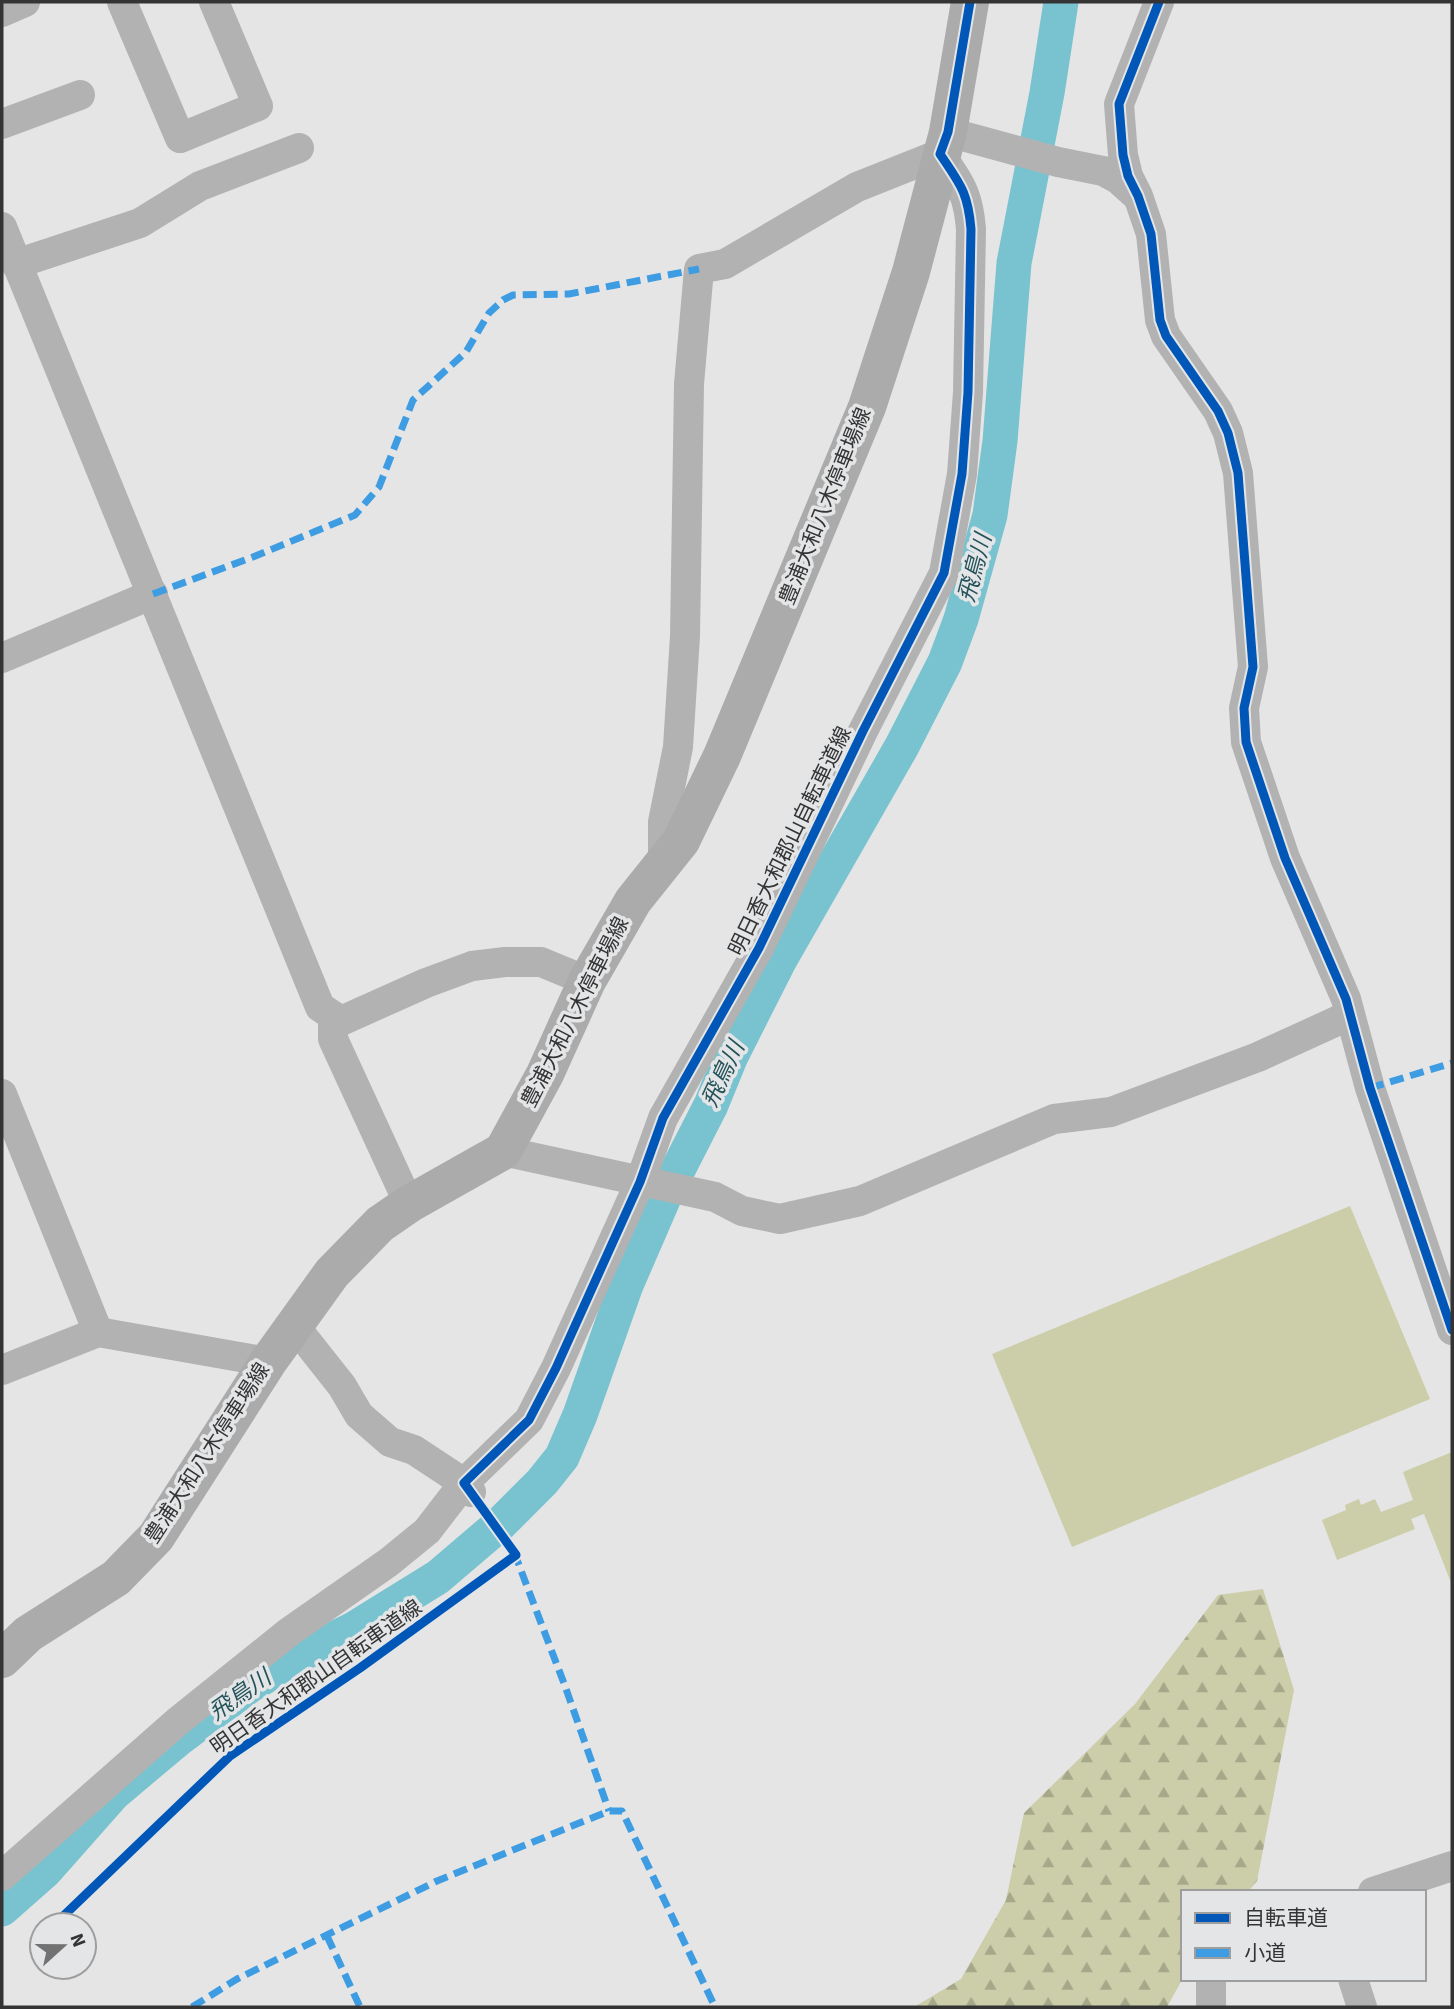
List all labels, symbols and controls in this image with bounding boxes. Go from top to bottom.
street label: 豊浦大和八木停車場線 [772,403,878,609]
water label: 飛鳥川 [950,528,1001,606]
street label: 明日香大和郡山自転車道線 [721,721,859,961]
street label: 豊浦大和八木停車場線 [514,912,636,1112]
water label: 飛鳥川 [693,1033,754,1112]
street label: 豊浦大和八木停車場線 [137,1357,277,1549]
street label: 明日香大和郡山自転車道線 [204,1592,428,1762]
water label: 飛鳥川 [202,1660,280,1728]
legend [1181,1890,1426,1981]
text: 自転車道 [1244,1903,1328,1933]
north arrow [28,1911,98,1981]
text: N [63,1930,92,1951]
text: 小道 [1244,1938,1286,1968]

